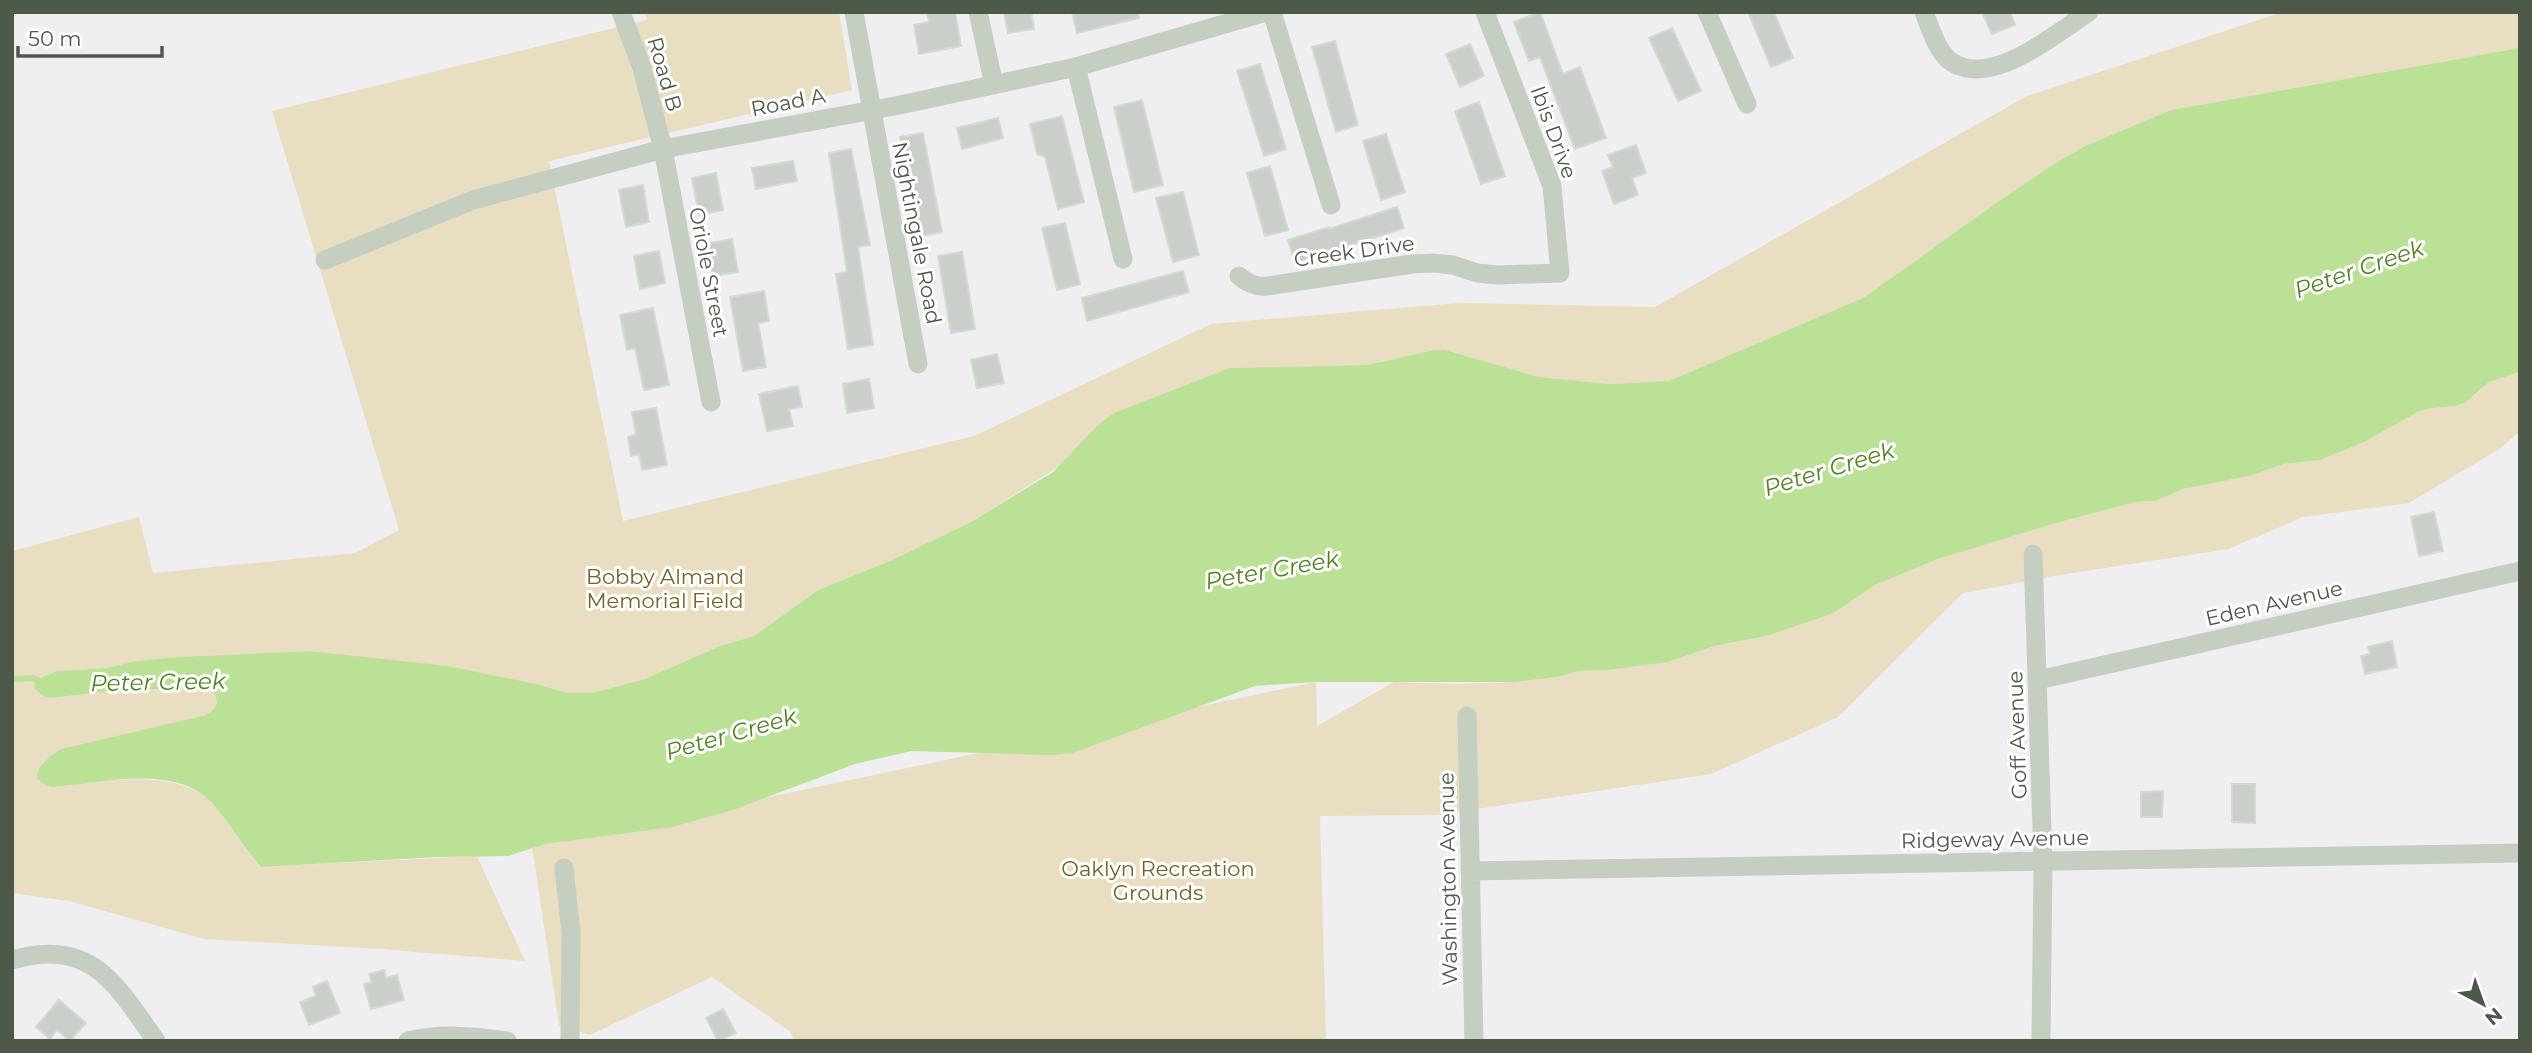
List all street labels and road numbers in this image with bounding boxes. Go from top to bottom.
street label: Road B [642,34,688,114]
street label: Road A [749,82,828,121]
street label: Ibis Drive [1526,82,1582,182]
street label: Nightingale Road [887,140,947,326]
street label: Oriole Street [684,205,734,339]
street label: Creek Drive [1292,230,1416,272]
street label: Eden Avenue [2203,575,2345,631]
street label: Goff Avenue [2002,670,2032,800]
street label: Washington Avenue [1434,772,1462,986]
street label: Ridgeway Avenue [1901,825,2089,853]

